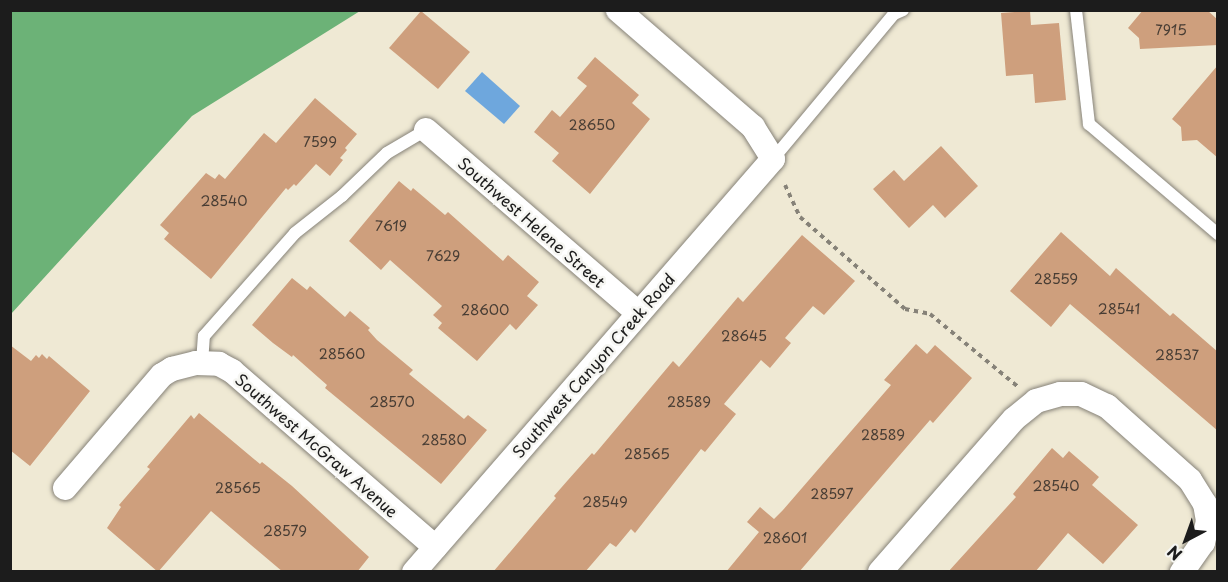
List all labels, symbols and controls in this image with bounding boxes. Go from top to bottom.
house number: 7915 [1155,22,1187,38]
house number: 28650 [569,117,615,133]
house number: 7599 [303,134,337,150]
street label: Southwest Helene Street [454,153,610,291]
house number: 28540 [200,193,248,209]
house number: 7619 [375,218,407,234]
house number: 7629 [426,248,460,264]
street label: Southwest Canyon Creek Road [507,268,679,462]
house number: 28559 [1034,271,1078,287]
house number: 28541 [1098,301,1140,317]
house number: 28600 [461,302,509,318]
house number: 28645 [721,328,767,344]
house number: 28560 [319,346,365,362]
house number: 28537 [1155,347,1199,363]
street label: Southwest McGraw Avenue [231,369,403,521]
house number: 28570 [369,394,415,410]
house number: 28589 [667,394,711,410]
house number: 28589 [861,427,905,443]
house number: 28580 [421,432,467,448]
house number: 28565 [624,446,670,462]
house number: 28540 [1032,478,1080,494]
house number: 28565 [215,480,261,496]
house number: 28597 [811,486,853,502]
house number: 28549 [582,494,628,510]
north arrow [1156,510,1216,570]
house number: 28579 [263,523,307,539]
house number: 28601 [763,530,807,546]
text: N [1162,540,1187,567]

